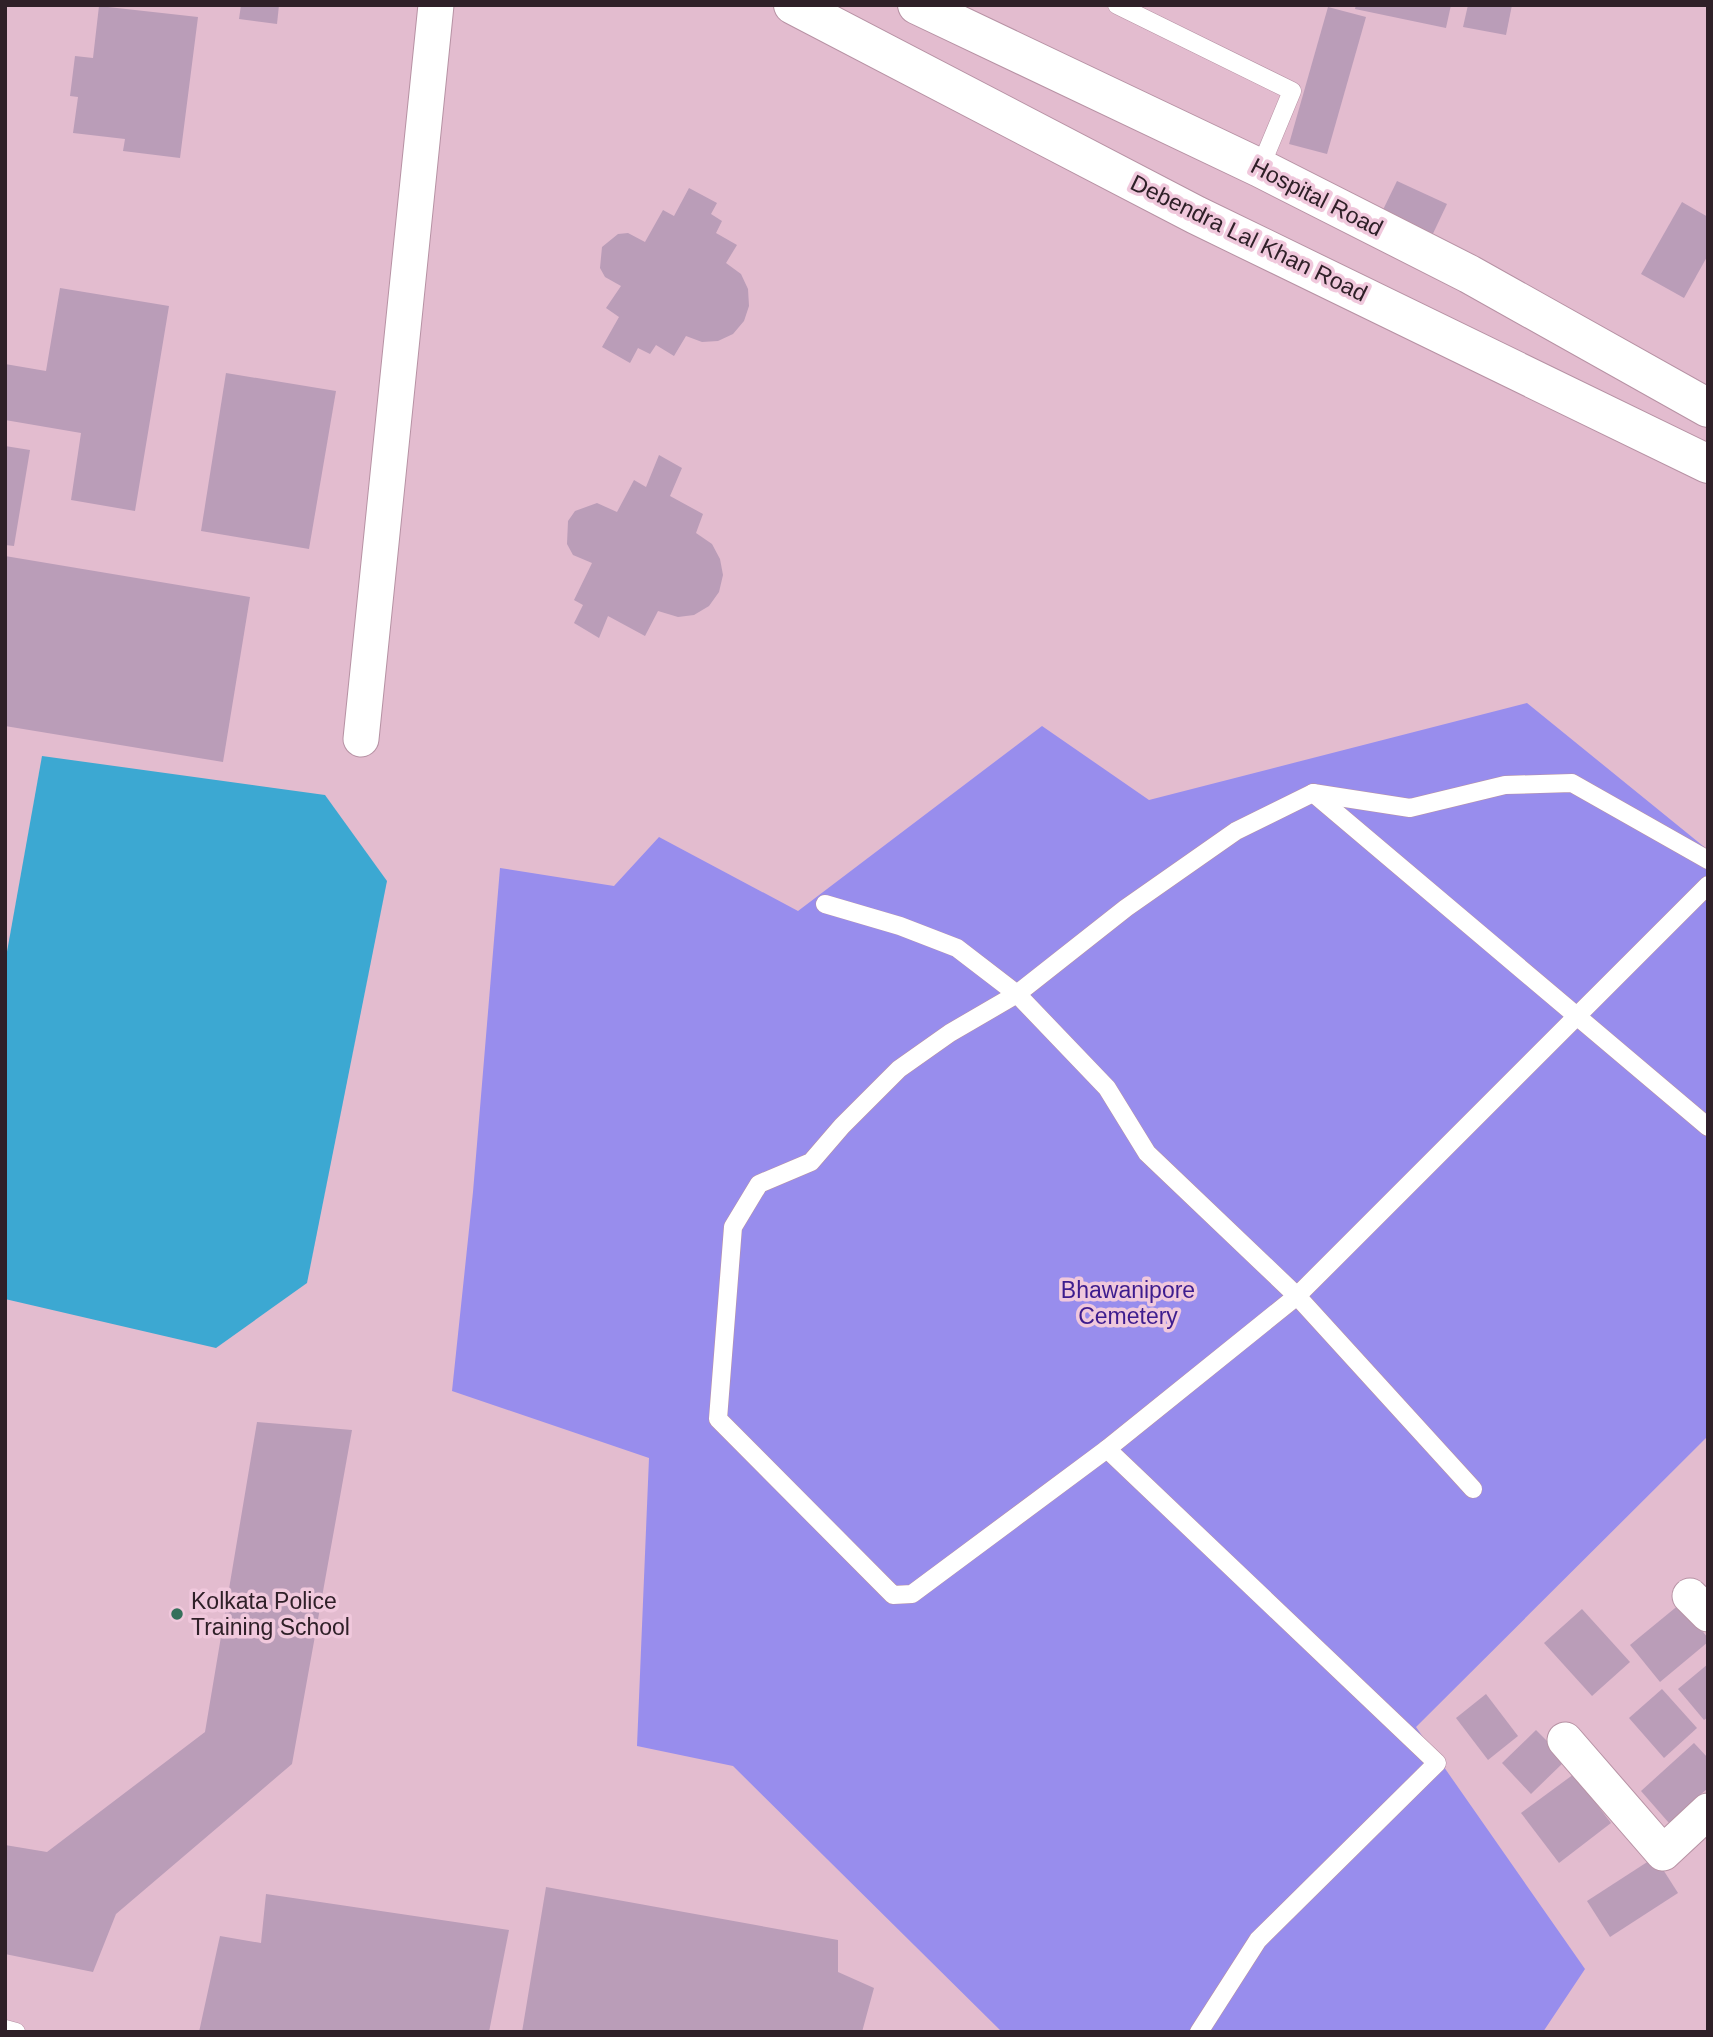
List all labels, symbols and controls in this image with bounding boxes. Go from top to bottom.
street label: Hospital Road [1247,153,1387,241]
street label: Debendra Lal Khan Road [1127,169,1371,307]
park label: Bhawanipore Cemetery [1061,1277,1195,1329]
place label: Kolkata Police Training School [191,1588,350,1640]
marker: Kolkata Police Training School [169,1606,185,1622]

